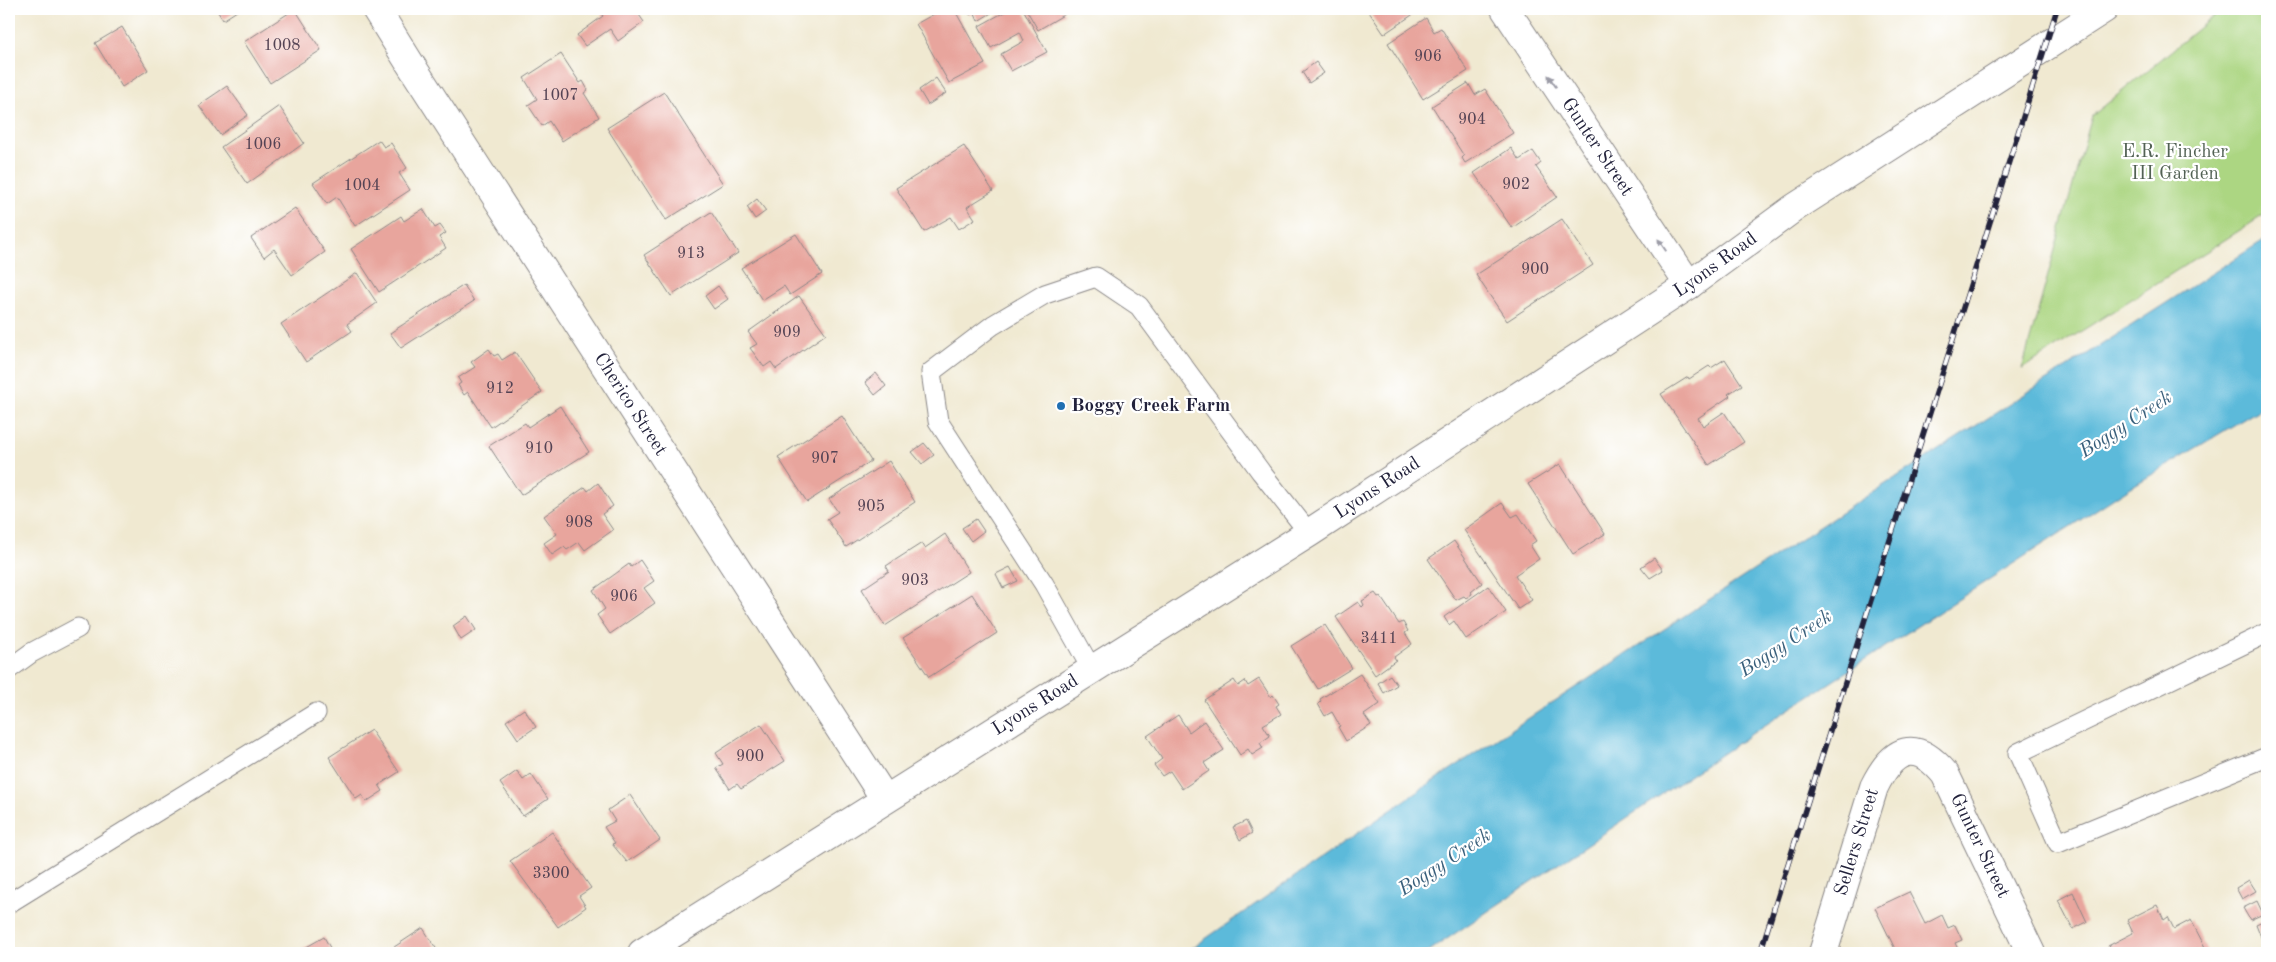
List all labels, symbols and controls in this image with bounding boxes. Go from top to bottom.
house number: 1008 [263,38,301,54]
house number: 906 [1414,49,1442,65]
one-way arrow [1548,74,1557,87]
house number: 1007 [541,88,579,104]
street label: Gunter Street [1558,95,1636,199]
house number: 904 [1458,112,1486,128]
house number: 1006 [244,137,282,153]
park label: E.R. Fincher III Garden [2122,143,2228,184]
house number: 902 [1502,177,1530,193]
house number: 1004 [343,178,381,194]
street label: Lyons Road [1671,229,1761,302]
one-way arrow [1657,238,1667,252]
house number: 913 [677,246,705,262]
house number: 900 [1521,262,1549,278]
house number: 909 [773,325,801,341]
street label: Cherico Street [590,350,670,459]
house number: 912 [486,381,514,397]
water label: Boggy Creek [2075,388,2176,463]
place label: Boggy Creek Farm [1071,397,1230,416]
marker: Boggy Creek Farm [1055,400,1067,412]
house number: 910 [525,441,553,457]
house number: 907 [811,451,839,467]
street label: Lyons Road [1331,454,1424,523]
house number: 905 [857,499,885,515]
house number: 908 [565,515,593,531]
house number: 903 [901,573,929,589]
house number: 906 [610,589,638,605]
water label: Boggy Creek [1735,607,1836,682]
house number: 3411 [1360,631,1398,647]
street label: Lyons Road [989,671,1082,739]
house number: 900 [736,749,764,765]
street label: Sellers Street [1832,786,1882,898]
street label: Gunter Street [1947,791,2013,901]
water label: Boggy Creek [1394,826,1495,901]
house number: 3300 [532,866,570,882]

